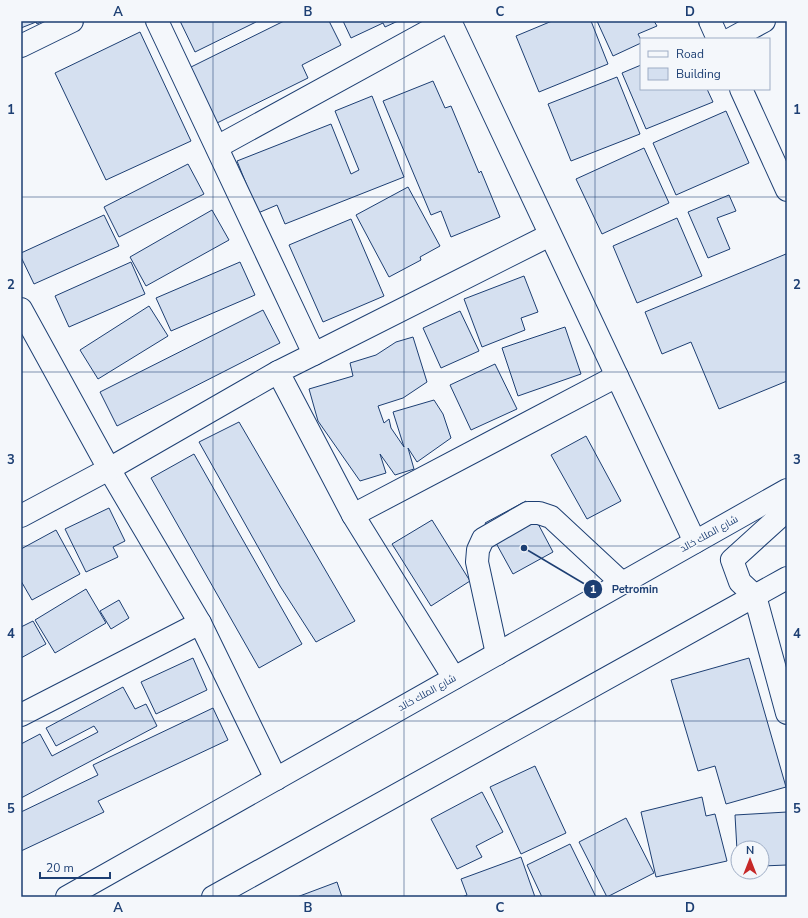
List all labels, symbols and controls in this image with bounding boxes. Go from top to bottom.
text: A [113,3,123,21]
text: B [304,3,313,21]
text: C [496,3,505,21]
text: D [685,3,695,21]
legend [640,38,770,90]
text: Road [676,46,704,62]
text: Building [676,66,721,82]
text: 1 [7,101,15,119]
text: 1 [793,101,801,119]
text: 2 [7,276,15,294]
text: 2 [793,276,801,294]
text: 3 [7,451,15,469]
text: 3 [793,451,801,469]
street label: شارع الملك خالد [677,512,741,556]
callout: Petromin [583,578,666,601]
text: 1 [589,581,597,597]
text: Petromin [612,582,658,597]
text: 4 [7,625,15,643]
text: 4 [793,625,801,643]
street label: شارع الملك خالد [395,671,459,715]
text: 5 [7,800,15,818]
text: 5 [793,800,801,818]
north arrow [730,840,770,880]
text: N [746,843,754,858]
scale bar [40,854,110,880]
text: 20 m [46,860,74,876]
text: A [113,899,123,917]
text: B [304,899,313,917]
text: C [496,899,505,917]
text: D [685,899,695,917]

